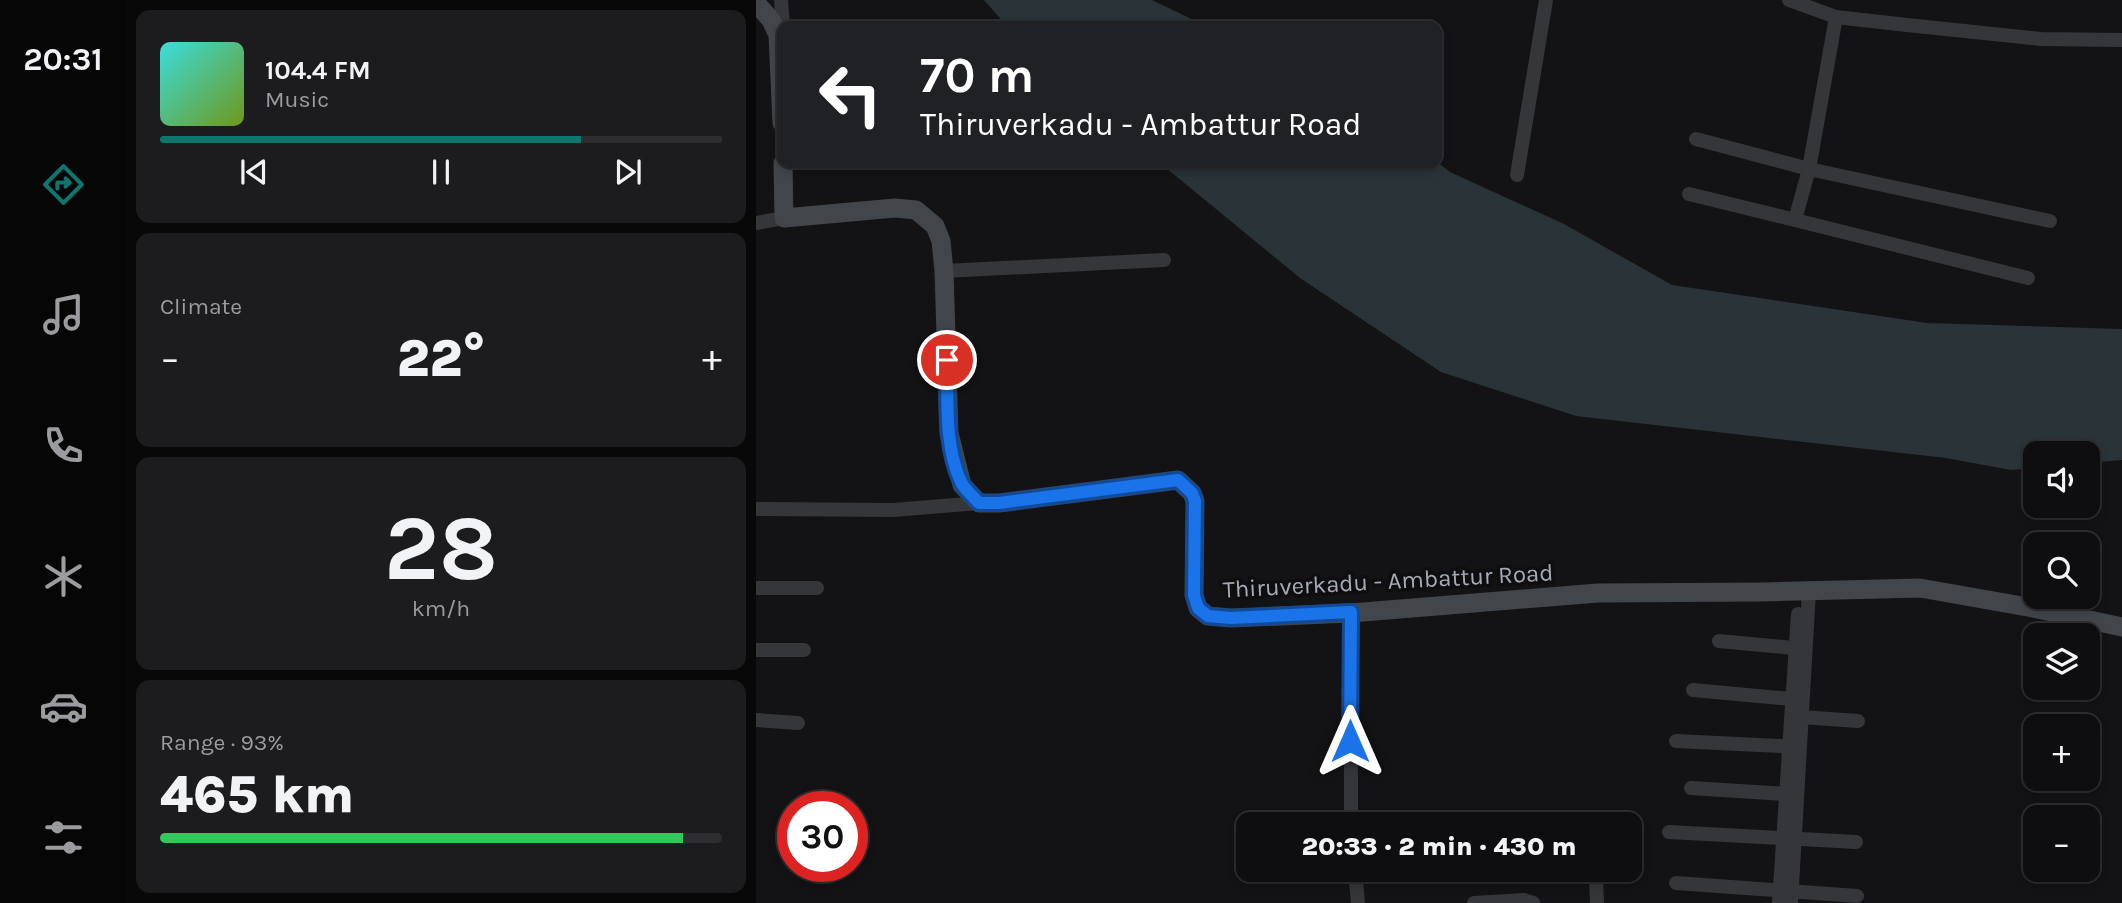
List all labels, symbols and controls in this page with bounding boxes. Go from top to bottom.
text: 20:31 [23,41,103,78]
text: 70 m [920,47,1034,104]
icon: left [805,49,896,140]
text: 104.4 FM [265,55,371,86]
text: Music [265,86,329,113]
text: Thiruverkadu - Ambattur Road [920,106,1361,143]
icon: previous [235,153,273,191]
icon: pause [422,153,460,191]
icon: next [609,153,647,191]
icon: directions [39,160,88,209]
icon: music [39,290,88,339]
text: Climate [160,293,242,320]
text: 22° [397,328,485,389]
pin [917,330,977,390]
text: − [160,336,180,381]
text: + [702,336,722,381]
icon: arrive [928,341,966,379]
icon: phone [39,421,88,470]
map controls [2023,441,2100,882]
button: sound [2023,441,2100,518]
text: 28 [384,496,498,602]
button: search [2023,532,2100,609]
icon: climate [39,552,88,601]
street label: Thiruverkadu - Ambattur Road [1222,558,1554,604]
text: km/h [412,595,470,622]
button: layers [2023,623,2100,700]
icon: car [39,682,88,731]
position arrow [1313,704,1387,778]
button: + [2023,714,2100,791]
text: Range · 93% [160,729,284,756]
text: 465 km [160,764,354,825]
speed limit sign: 30 [777,791,868,882]
button: − [2023,805,2100,882]
icon: filters [39,813,88,862]
text: 20:33 · 2 min · 430 m [1302,831,1576,862]

